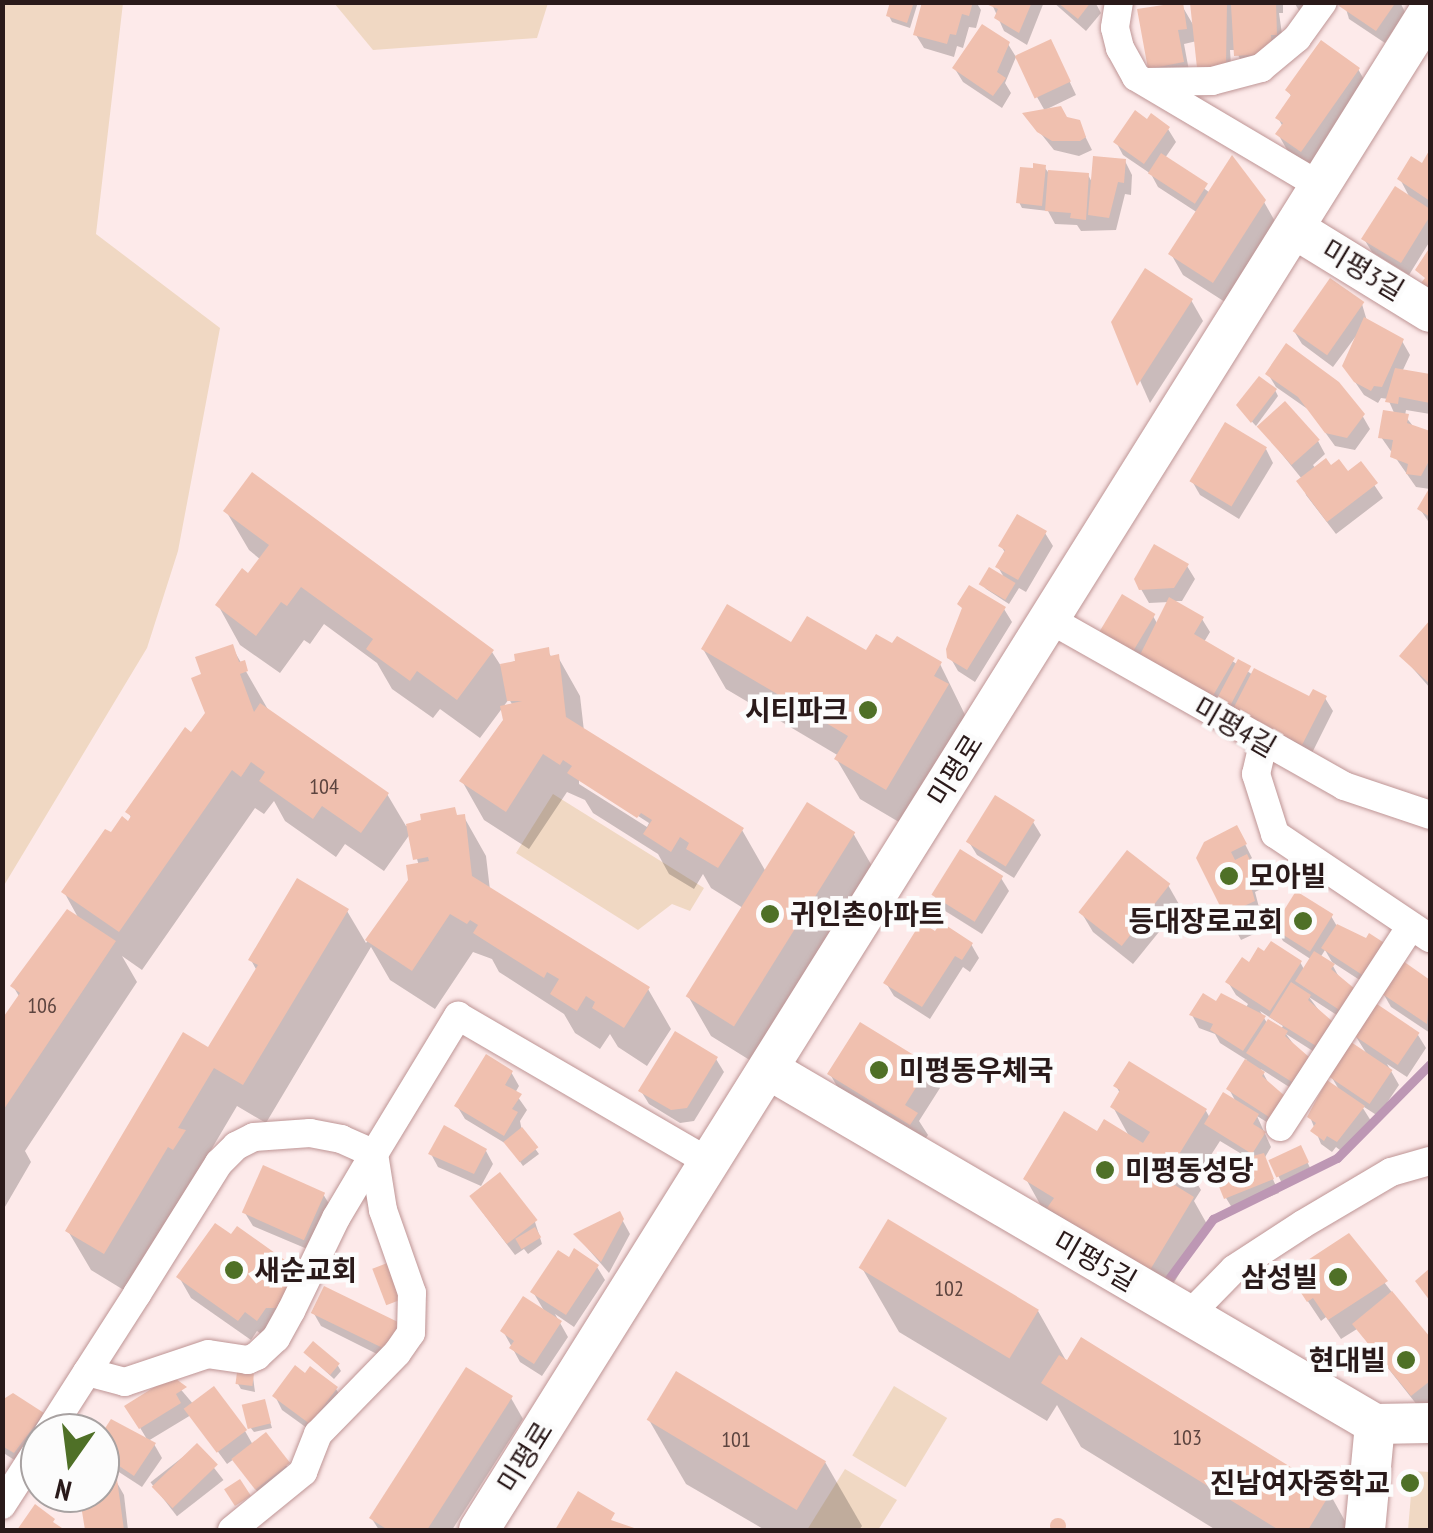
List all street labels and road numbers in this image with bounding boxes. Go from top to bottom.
street label: 미평3길 [1316,232,1410,308]
street label: 미평4길 [1188,690,1282,764]
street label: 미평로 [920,728,990,812]
street label: 미평5길 [1048,1224,1142,1298]
street label: 미평로 [490,1415,560,1499]

